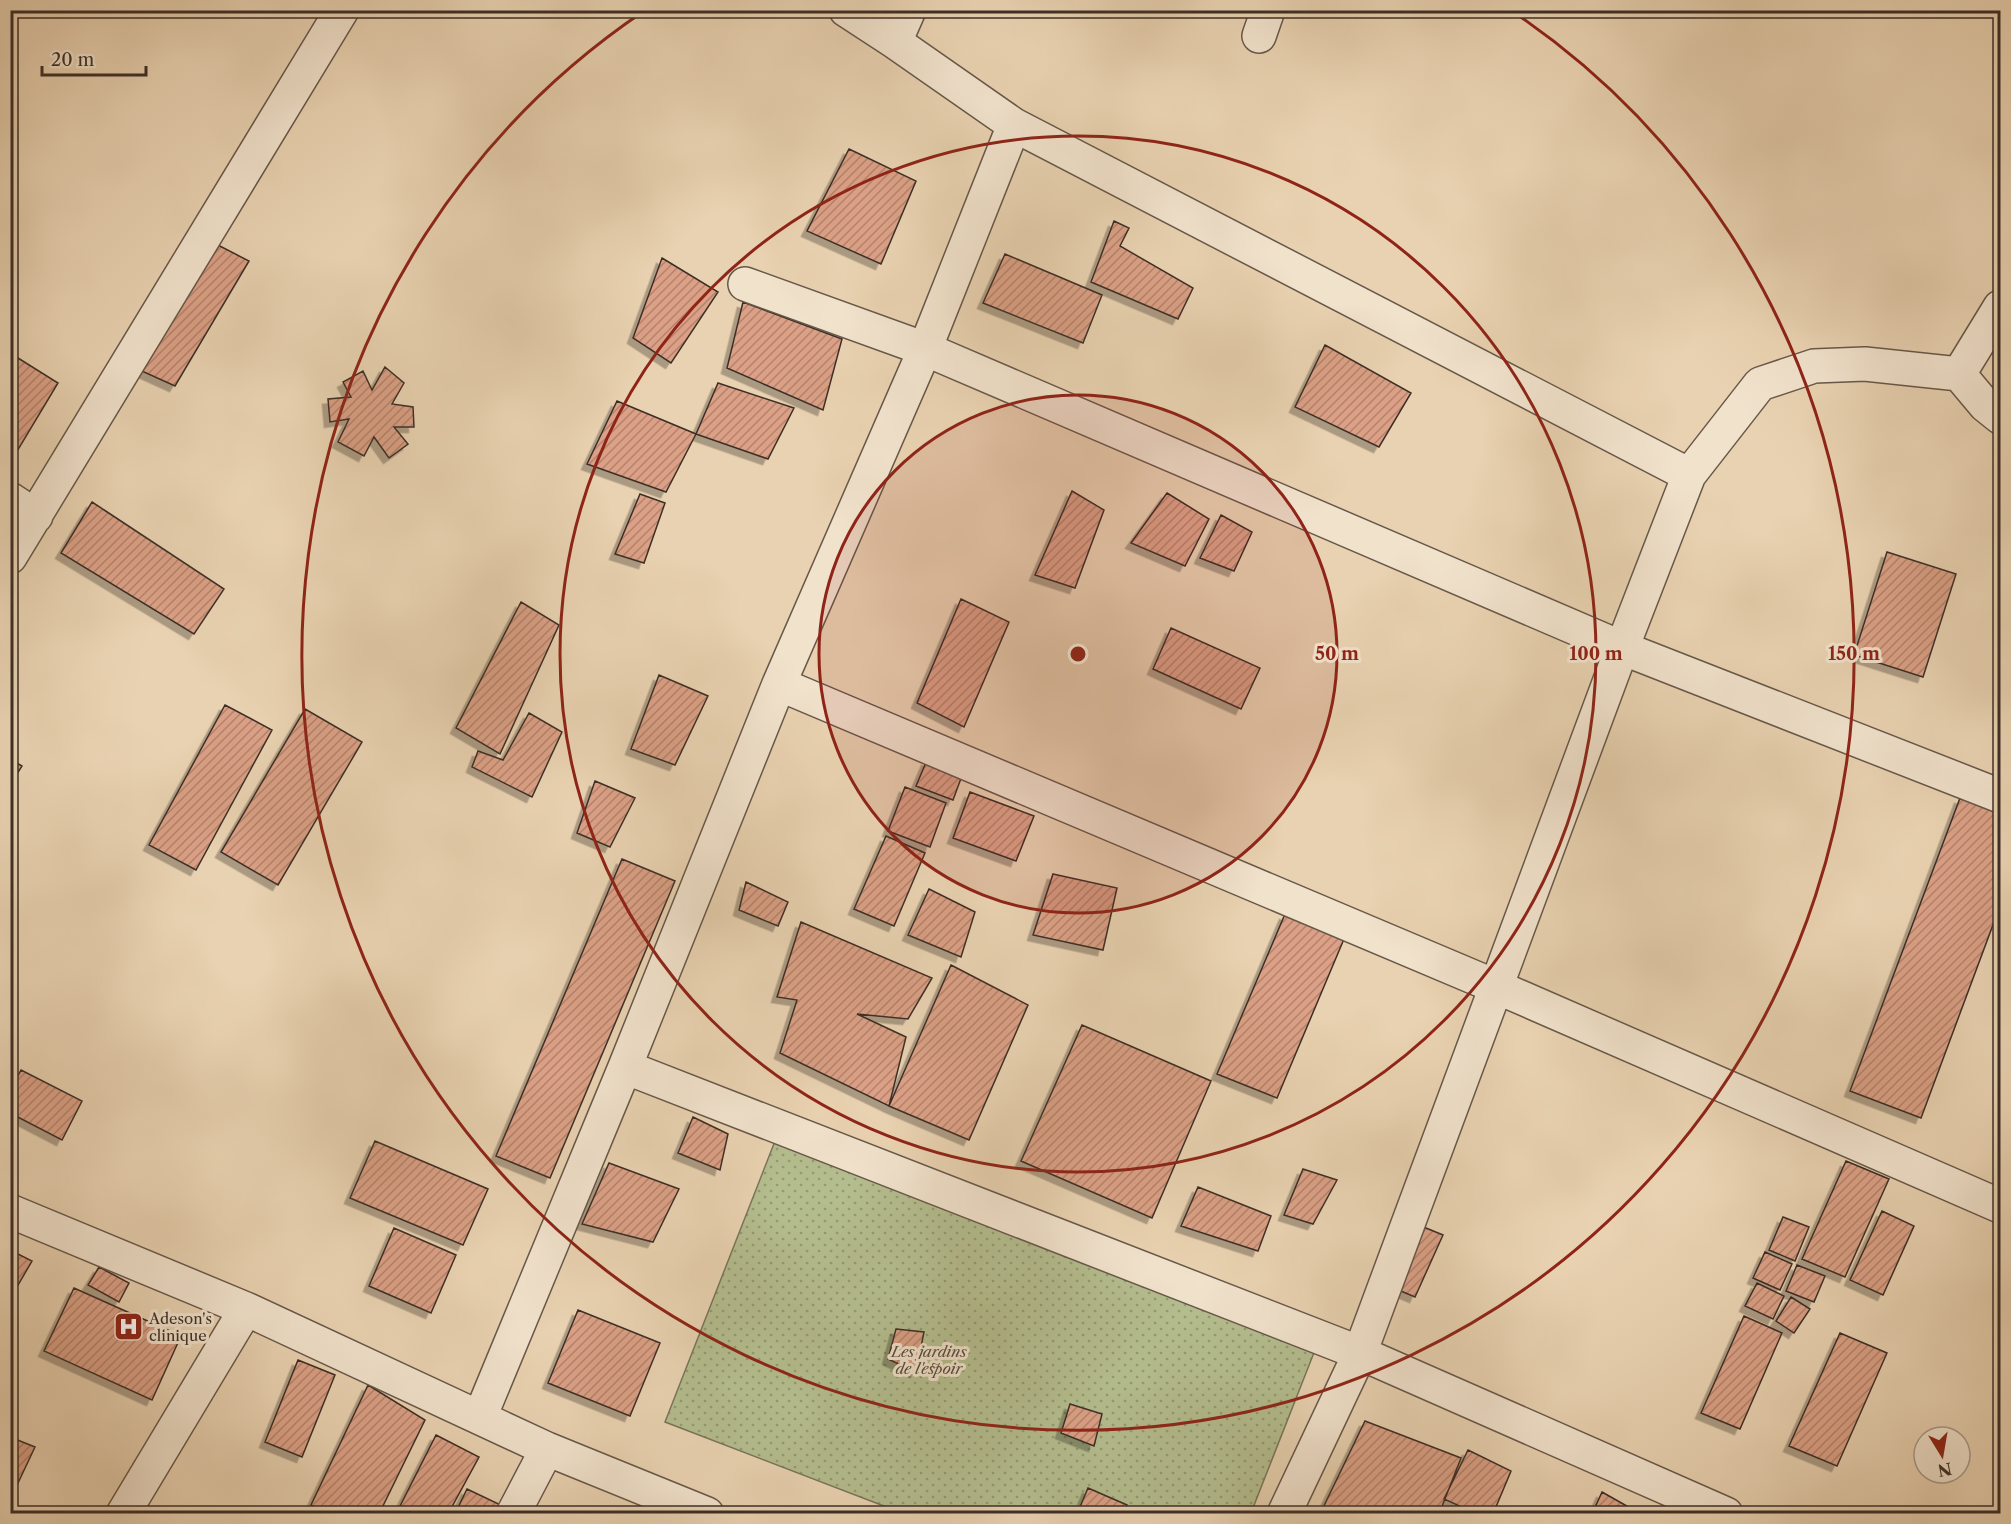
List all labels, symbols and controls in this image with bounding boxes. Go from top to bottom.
scale bar [42,39,146,77]
text: 20 m [51,49,95,71]
text: 50 m [1315,643,1359,665]
text: 100 m [1569,643,1623,665]
text: 150 m [1828,643,1880,665]
centre of rings [1068,644,1088,664]
place label: Adeson's clinique [148,1309,212,1345]
hospital icon: Adeson's clinique [112,1311,144,1343]
park label: Les jardins de l'espoir [890,1342,967,1378]
north arrow [1912,1425,1972,1485]
text: N [1936,1459,1954,1481]

